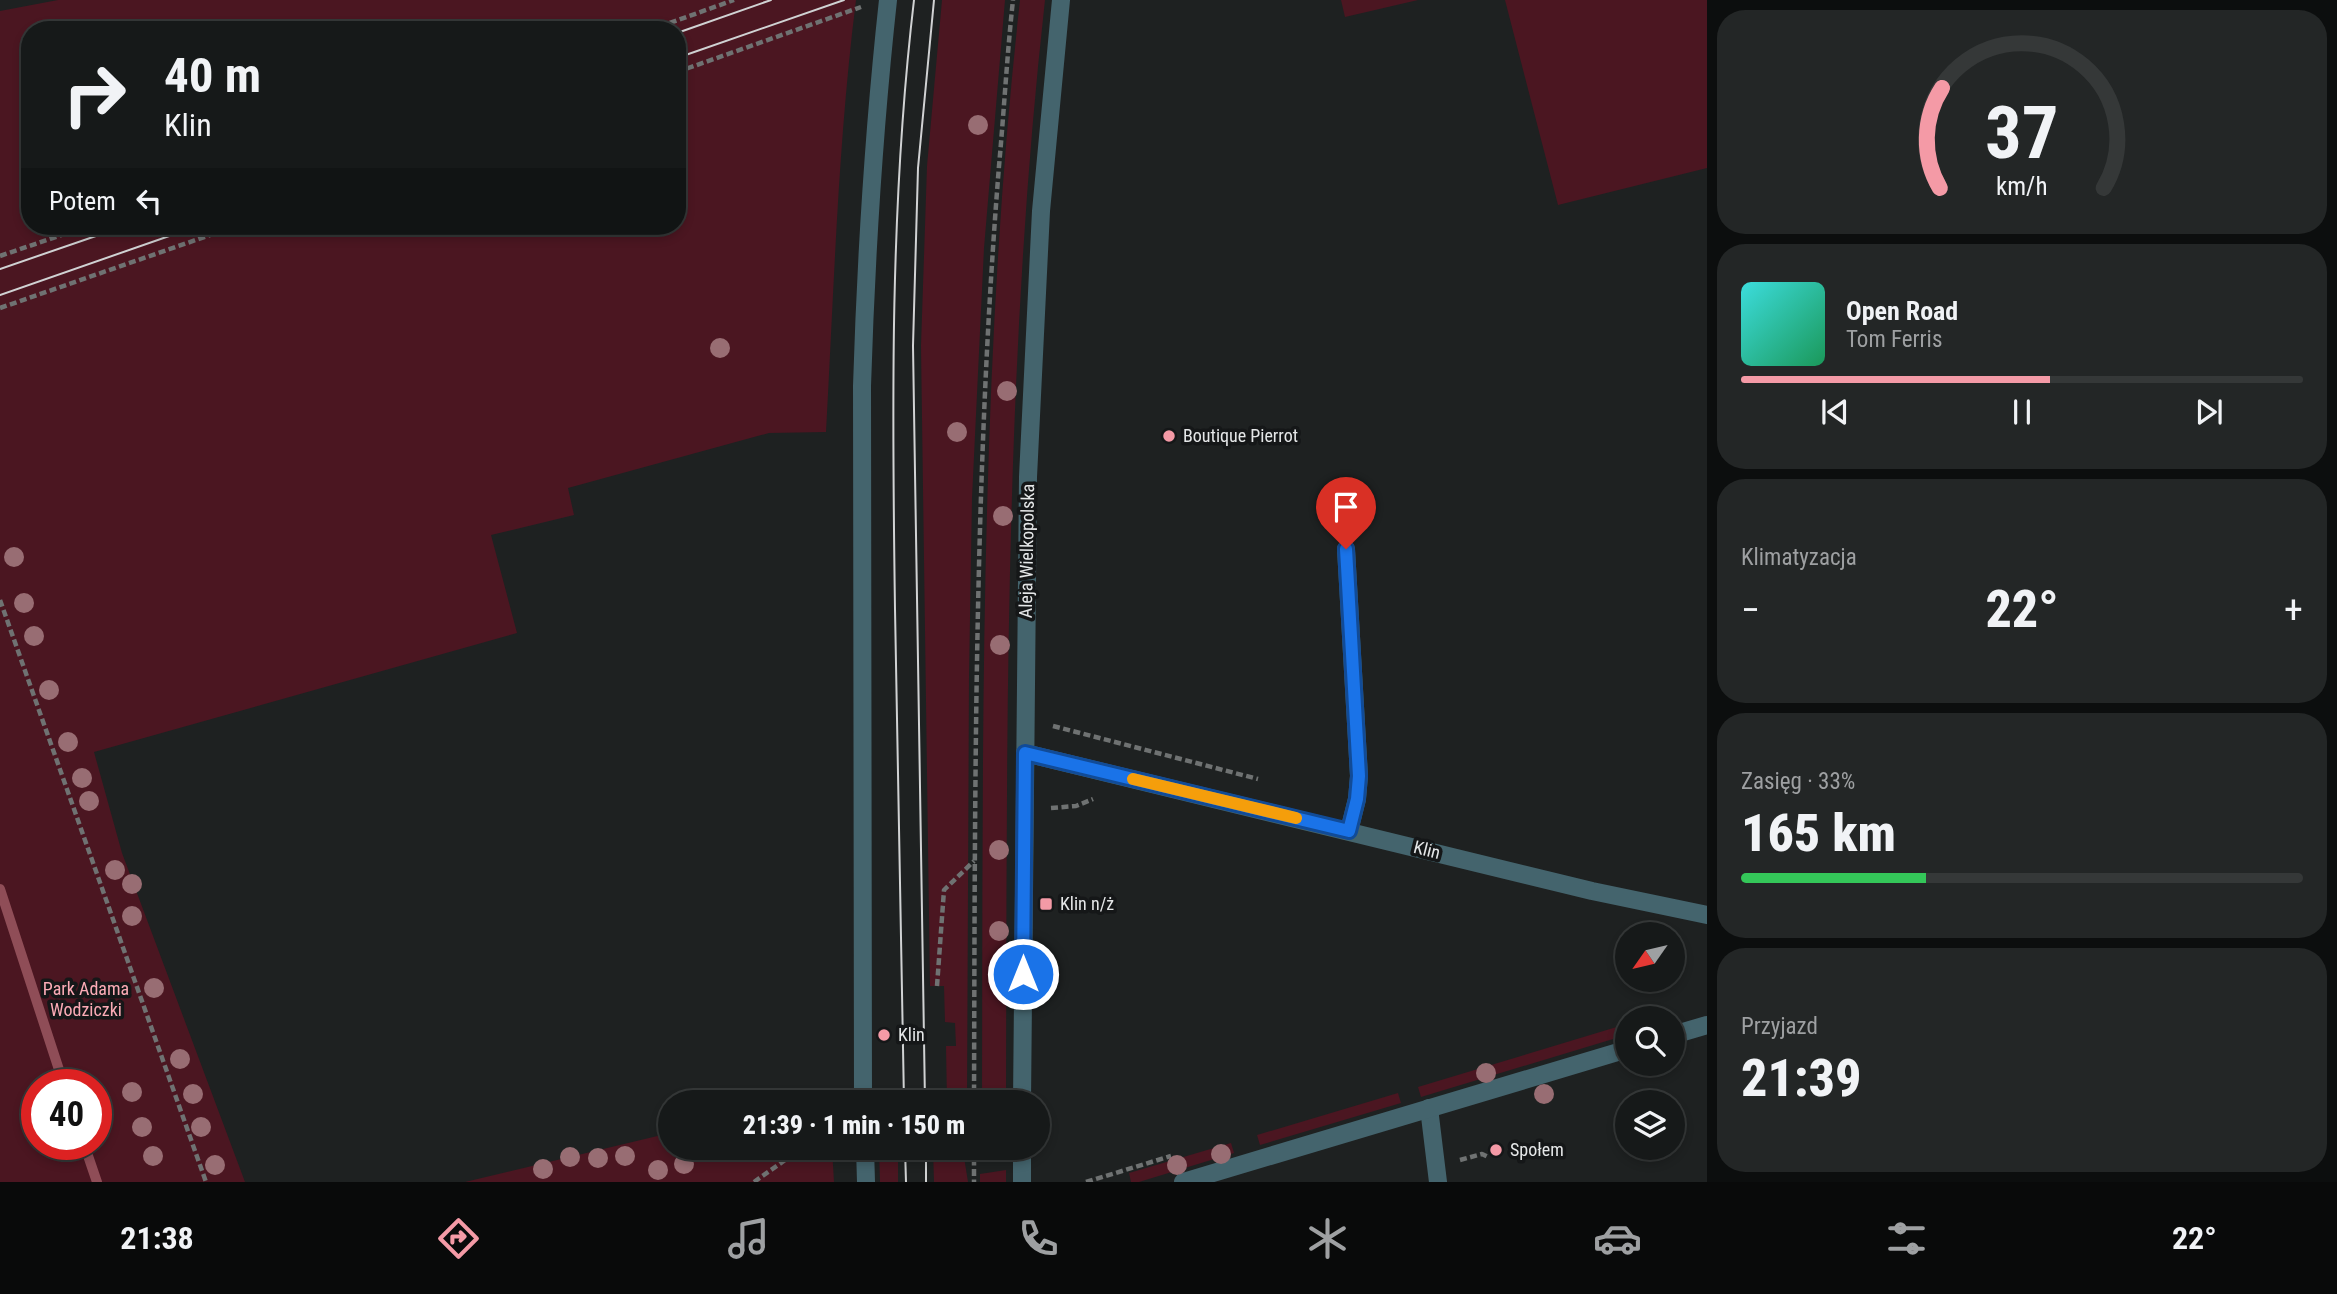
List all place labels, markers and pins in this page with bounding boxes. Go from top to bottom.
place label: Boutique Pierrot [1183,425,1298,446]
marker: Boutique Pierrot [1161,428,1177,444]
pin [1316,477,1376,549]
place label: Klin n/ż [1060,893,1114,914]
marker: Klin n/ż [1038,896,1054,912]
place label: Klin [898,1024,925,1045]
marker: Klin [876,1027,892,1043]
place label: Społem [1510,1139,1564,1160]
marker: Społem [1488,1142,1504,1158]

